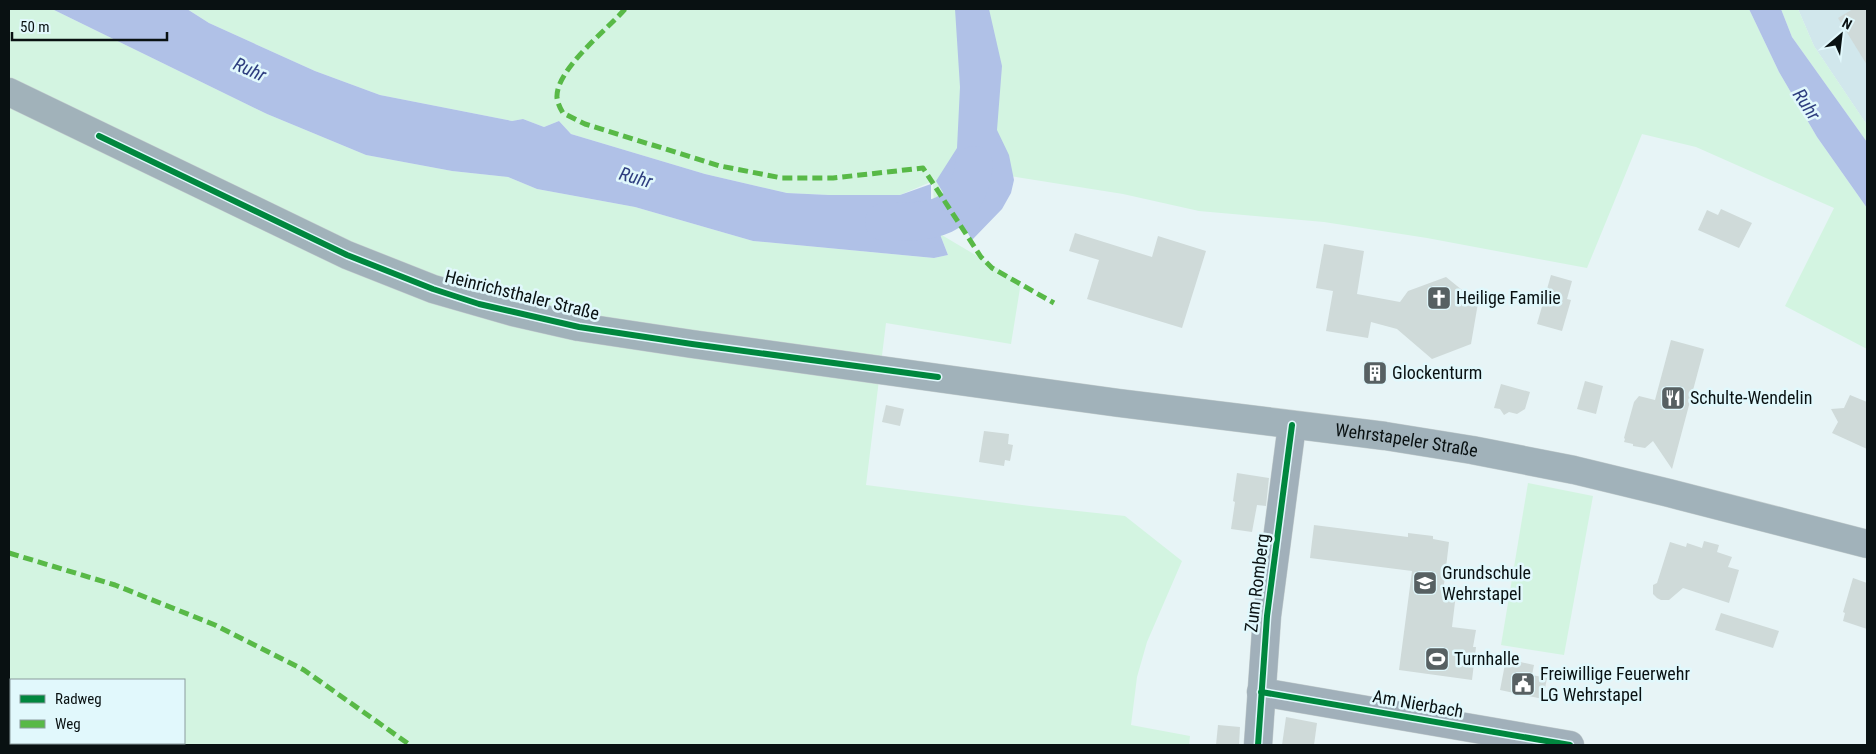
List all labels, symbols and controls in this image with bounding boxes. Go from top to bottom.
scale bar [12,10,168,42]
north arrow [1816,10,1866,60]
text: N [1840,14,1855,33]
text: 50 m [20,18,50,36]
water label: Ruhr [230,52,270,87]
water label: Ruhr [1788,84,1826,125]
water label: Ruhr [617,162,655,193]
street label: Heinrichsthaler Straße [443,265,601,324]
church icon: Heilige Familie [1426,285,1452,311]
place label: Heilige Familie [1456,287,1561,308]
building icon: Glockenturm [1362,360,1388,386]
place label: Glockenturm [1392,362,1482,383]
restaurant icon: Schulte-Wendelin [1660,385,1686,411]
place label: Schulte-Wendelin [1690,387,1812,408]
street label: Wehrstapeler Straße [1334,419,1480,461]
street label: Zum Romberg [1240,532,1273,633]
place label: Grundschule Wehrstapel [1442,562,1531,604]
school or university icon: Grundschule Wehrstapel [1412,570,1438,596]
sports icon: Turnhalle [1424,646,1450,672]
place label: Turnhalle [1454,648,1519,669]
place label: Freiwillige Feuerwehr LG Wehrstapel [1540,663,1690,705]
public building icon: Freiwillige Feuerwehr LG Wehrstapel [1510,671,1536,697]
legend [10,679,185,744]
street label: Am Nierbach [1371,685,1465,722]
text: Radweg [55,690,102,708]
text: Weg [55,715,81,733]

